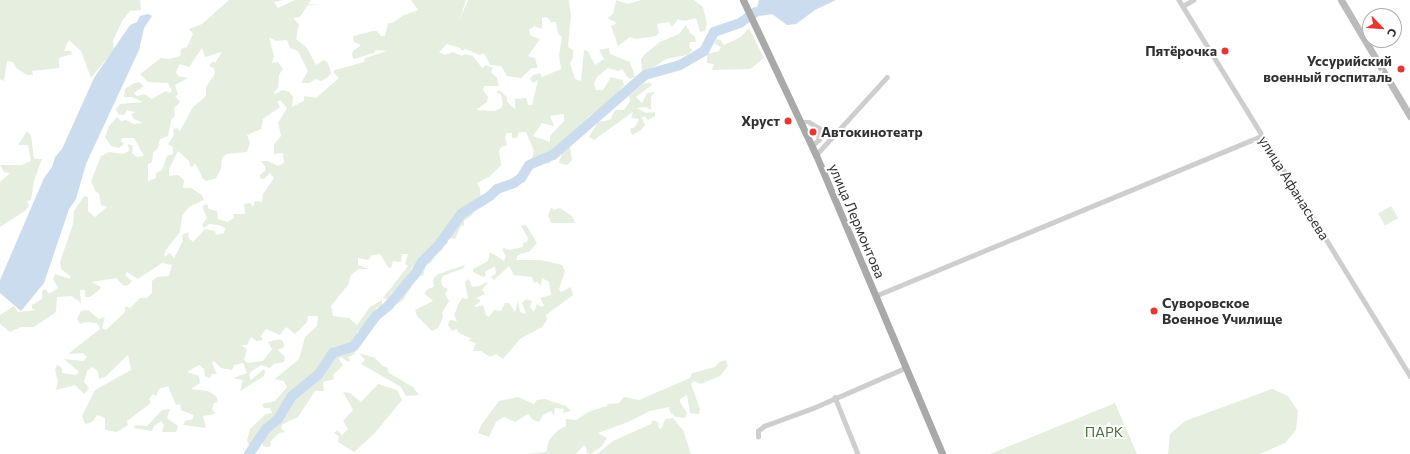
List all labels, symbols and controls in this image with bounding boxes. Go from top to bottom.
north arrow [1362,8,1402,48]
text: С [1385,27,1400,39]
place label: Пятёрочка [1145,43,1217,59]
marker: Пятёрочка [1220,46,1230,56]
place label: Уссурийский военный госпиталь [1263,53,1392,86]
marker: Уссурийский военный госпиталь [1395,63,1407,75]
place label: Хруст [741,113,780,129]
marker: Хруст [783,116,793,126]
place label: Автокинотеатр [821,124,923,140]
marker: Автокинотеатр [808,127,818,137]
street label: улица Афанасьева [1255,133,1333,243]
street label: улица Лермонтова [825,161,889,281]
place label: Суворовское Военное Училище [1162,295,1282,328]
marker: Суворовское Военное Училище [1149,306,1159,316]
park label: ПАРК [1085,424,1123,440]

